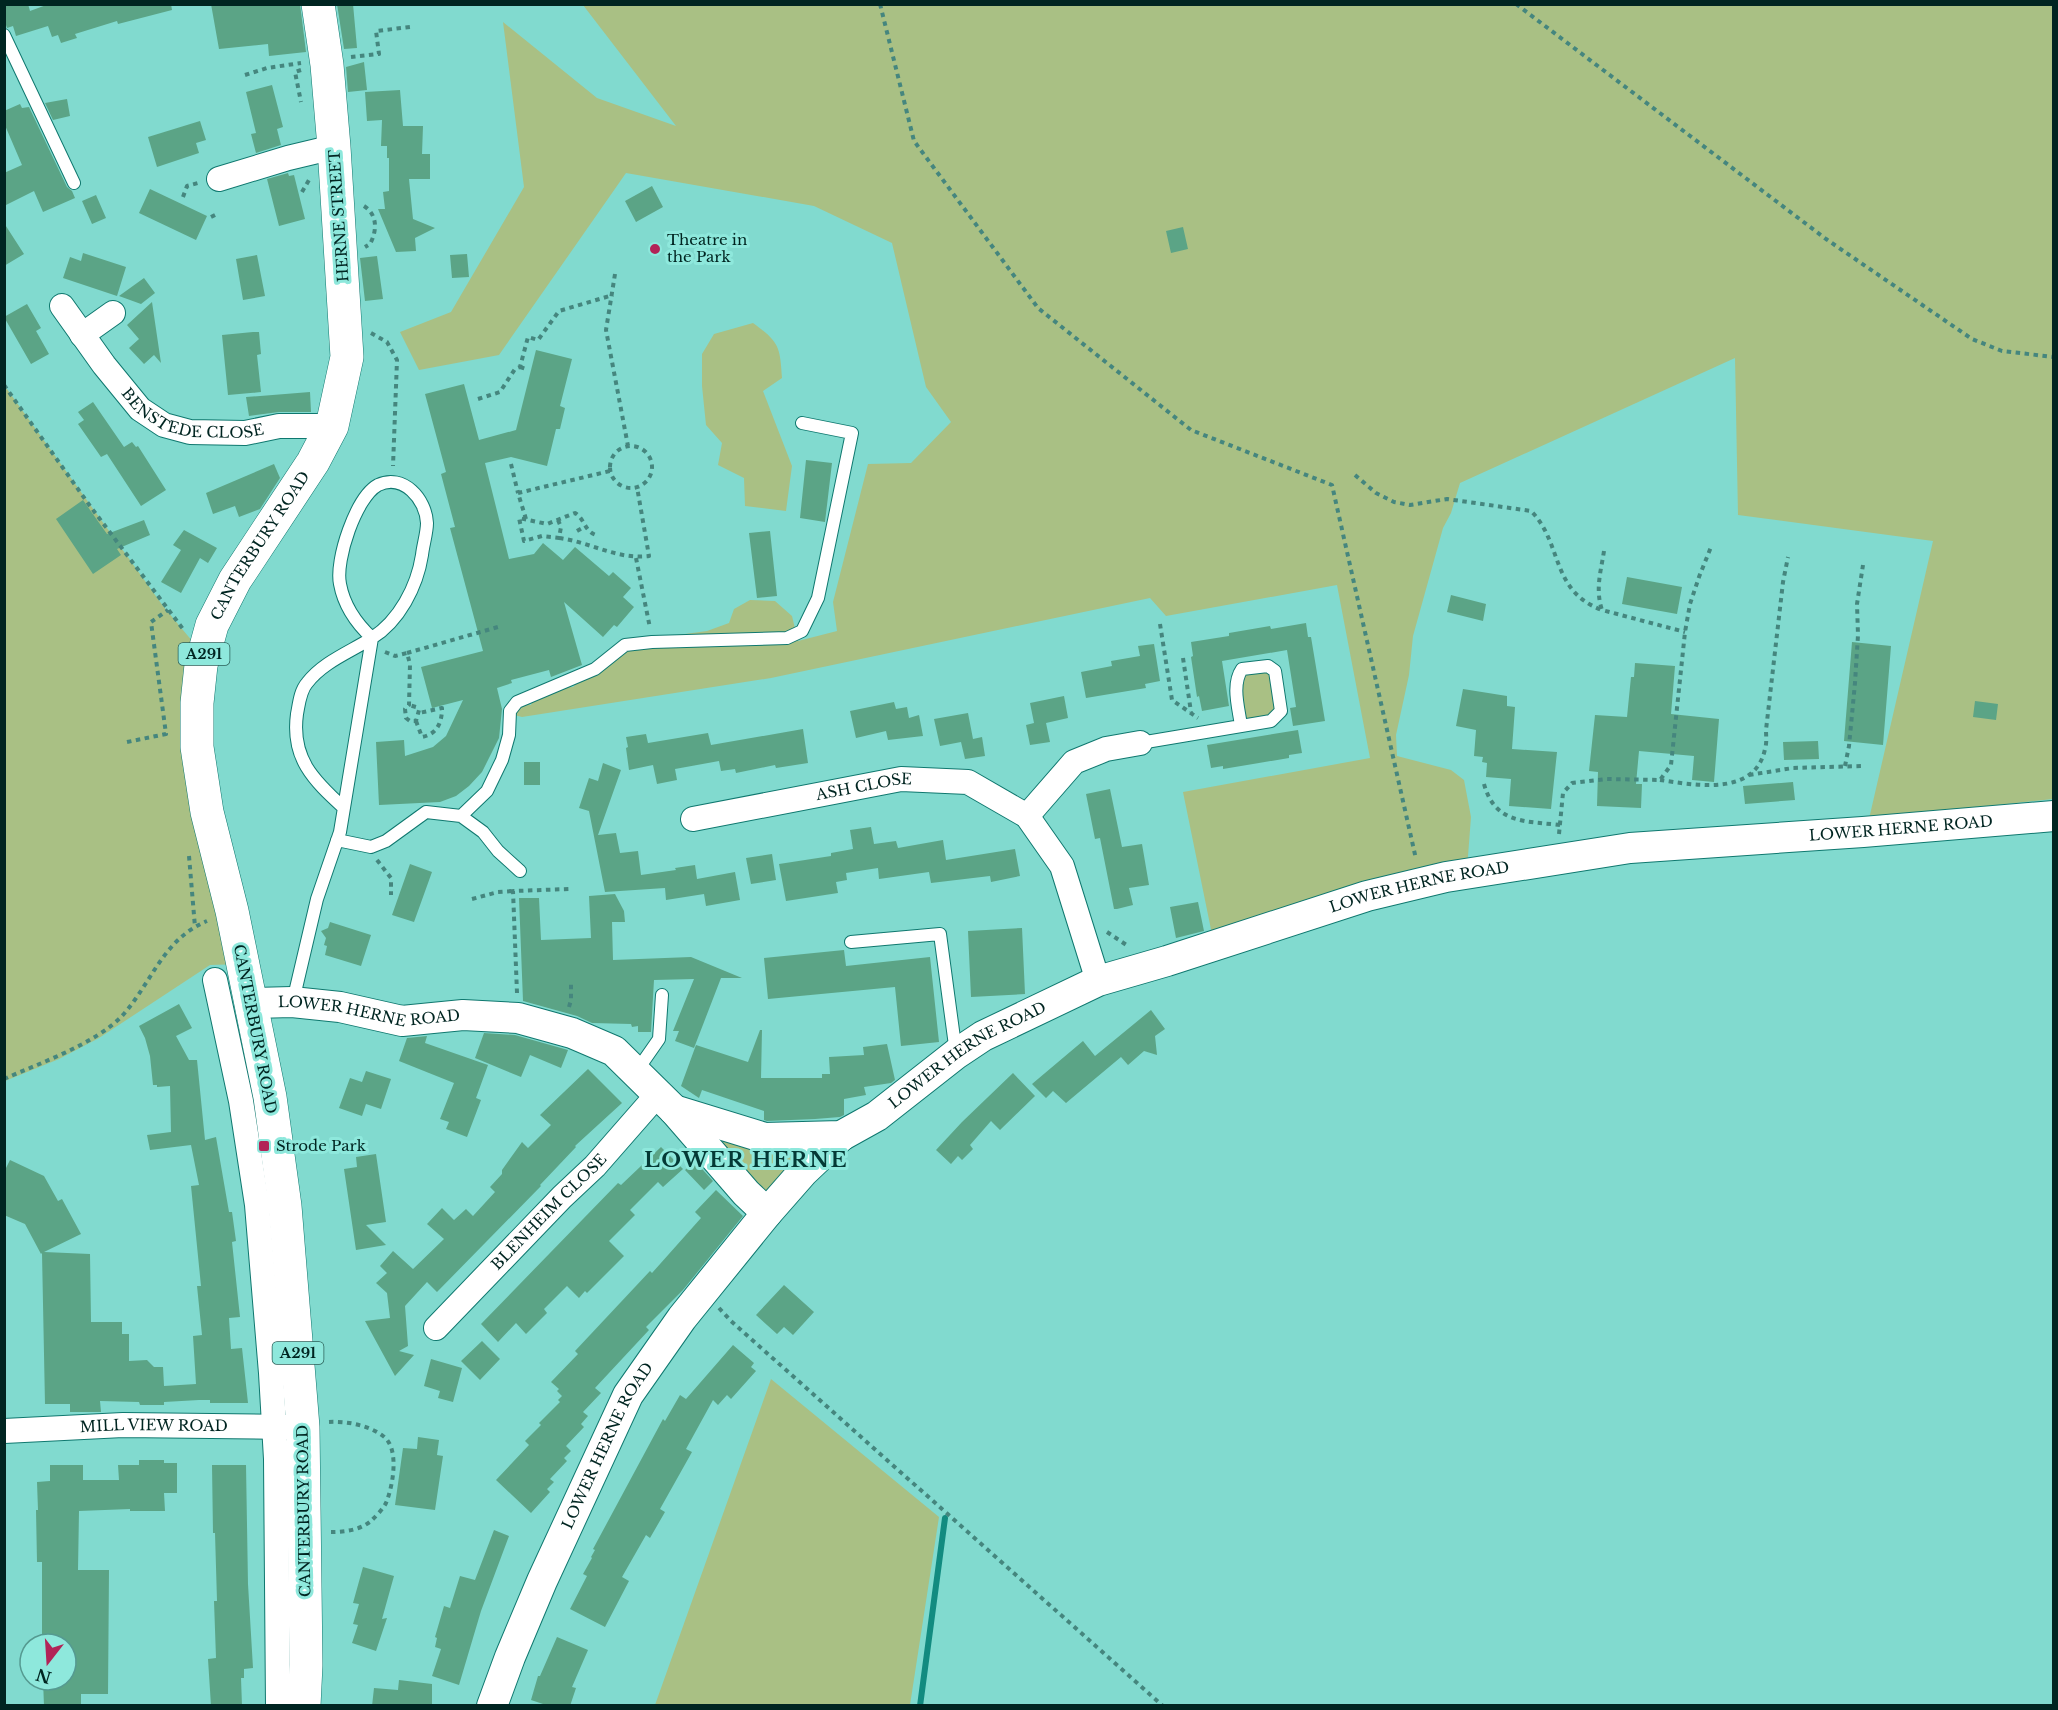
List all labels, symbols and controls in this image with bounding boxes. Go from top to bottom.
street label: HERNE STREET [324,149,353,283]
place label: Theatre in the Park [667,230,747,266]
marker: Theatre in the Park [648,242,662,256]
street label: BENSTEDE CLOSE [118,384,266,442]
street label: CANTERBURY ROAD [206,467,313,623]
road number: A291 [178,643,230,665]
street label: ASH CLOSE [813,769,912,804]
street label: LOWER HERNE ROAD [1808,811,1993,845]
street label: LOWER HERNE ROAD [1327,857,1511,917]
street label: CANTERBURY ROAD [230,943,281,1115]
street label: LOWER HERNE ROAD [278,992,461,1031]
street label: LOWER HERNE ROAD [885,997,1049,1112]
place label: Strode Park [276,1136,367,1155]
marker: Strode Park [257,1139,271,1153]
district label: LOWER HERNE [644,1147,848,1173]
street label: BLENHEIM CLOSE [487,1150,610,1274]
road number: A291 [272,1342,324,1364]
street label: LOWER HERNE ROAD [557,1359,657,1532]
street label: MILL VIEW ROAD [79,1415,228,1436]
street label: CANTERBURY ROAD [292,1425,315,1597]
north arrow [18,1632,78,1692]
text: N [33,1665,54,1688]

